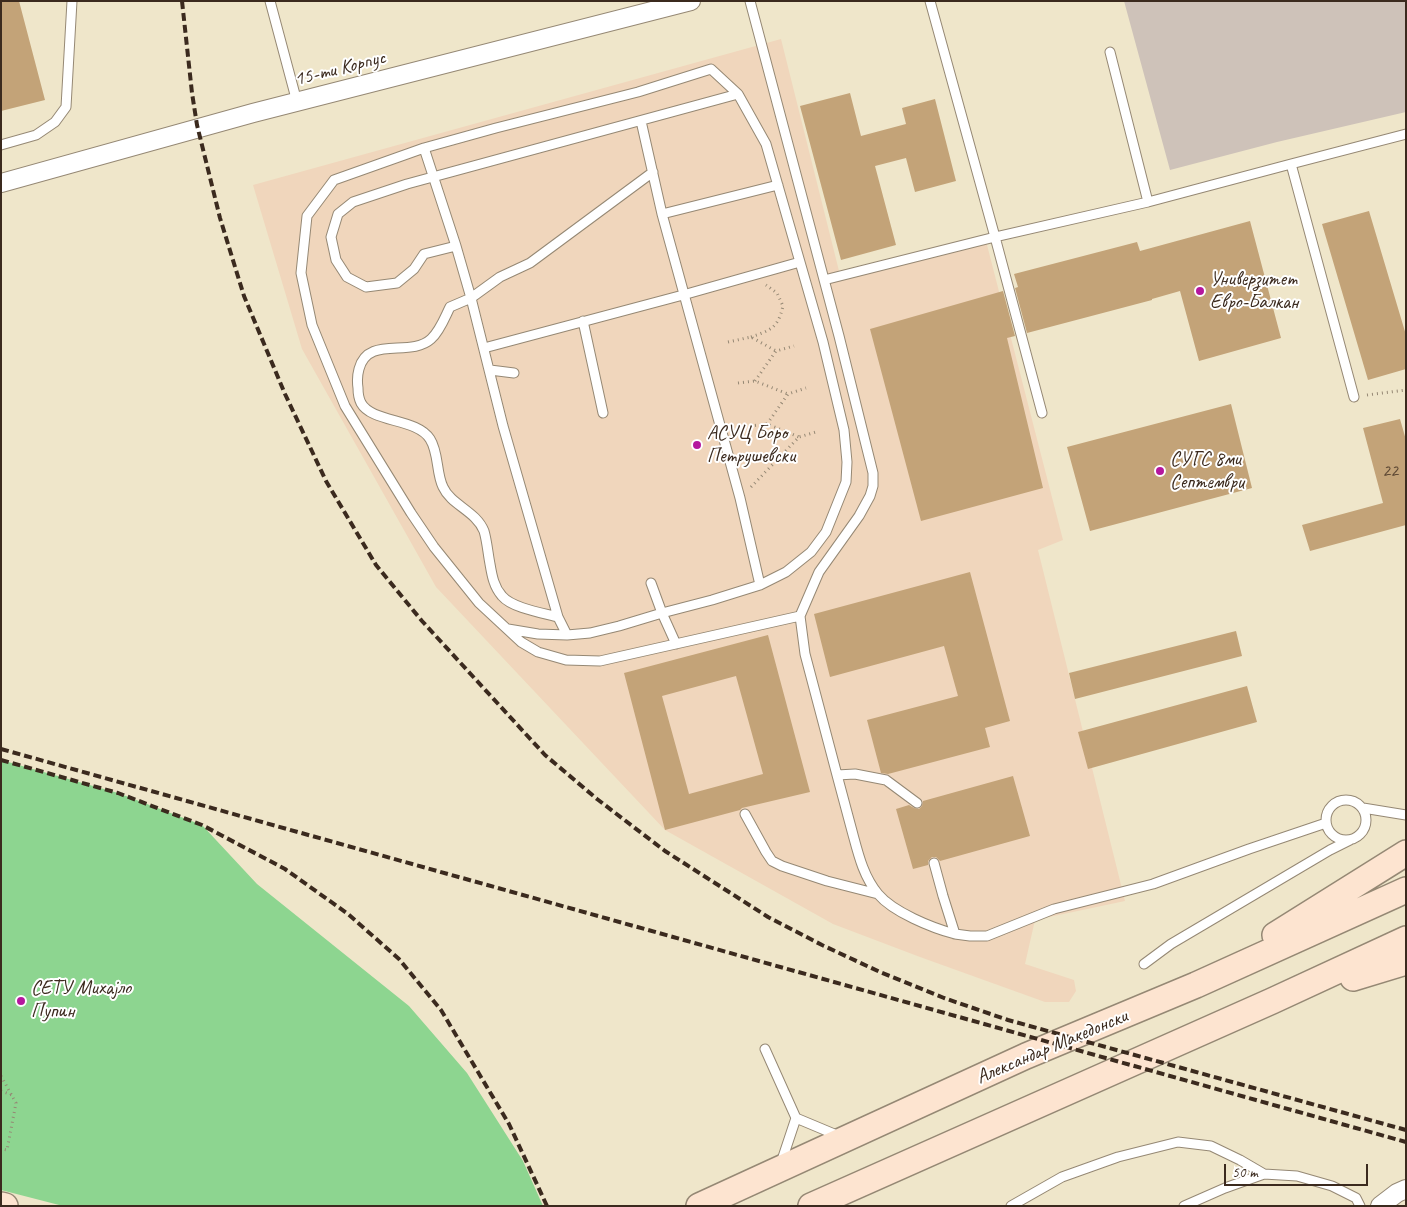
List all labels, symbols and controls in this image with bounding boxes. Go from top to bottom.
street label: 15-ти Корпус [292,46,388,92]
place label: Универзитет Евро-Балкан [1210,268,1298,315]
marker: Универзитет Евро-Балкан [1194,285,1206,297]
place label: АСУЦ Боро Петрушевски [707,422,795,469]
marker: АСУЦ Боро Петрушевски [691,439,703,451]
place label: СУГС 8ми Септември [1170,448,1244,495]
house number: 22 [1382,460,1398,482]
marker: СУГС 8ми Септември [1154,465,1166,477]
place label: СЕТУ Михајло Пупин [31,977,131,1024]
marker: СЕТУ Михајло Пупин [15,995,27,1007]
street label: Александар Македонски [973,1004,1131,1090]
scale bar [1227,1154,1371,1186]
text: 50 m [1232,1163,1258,1182]

